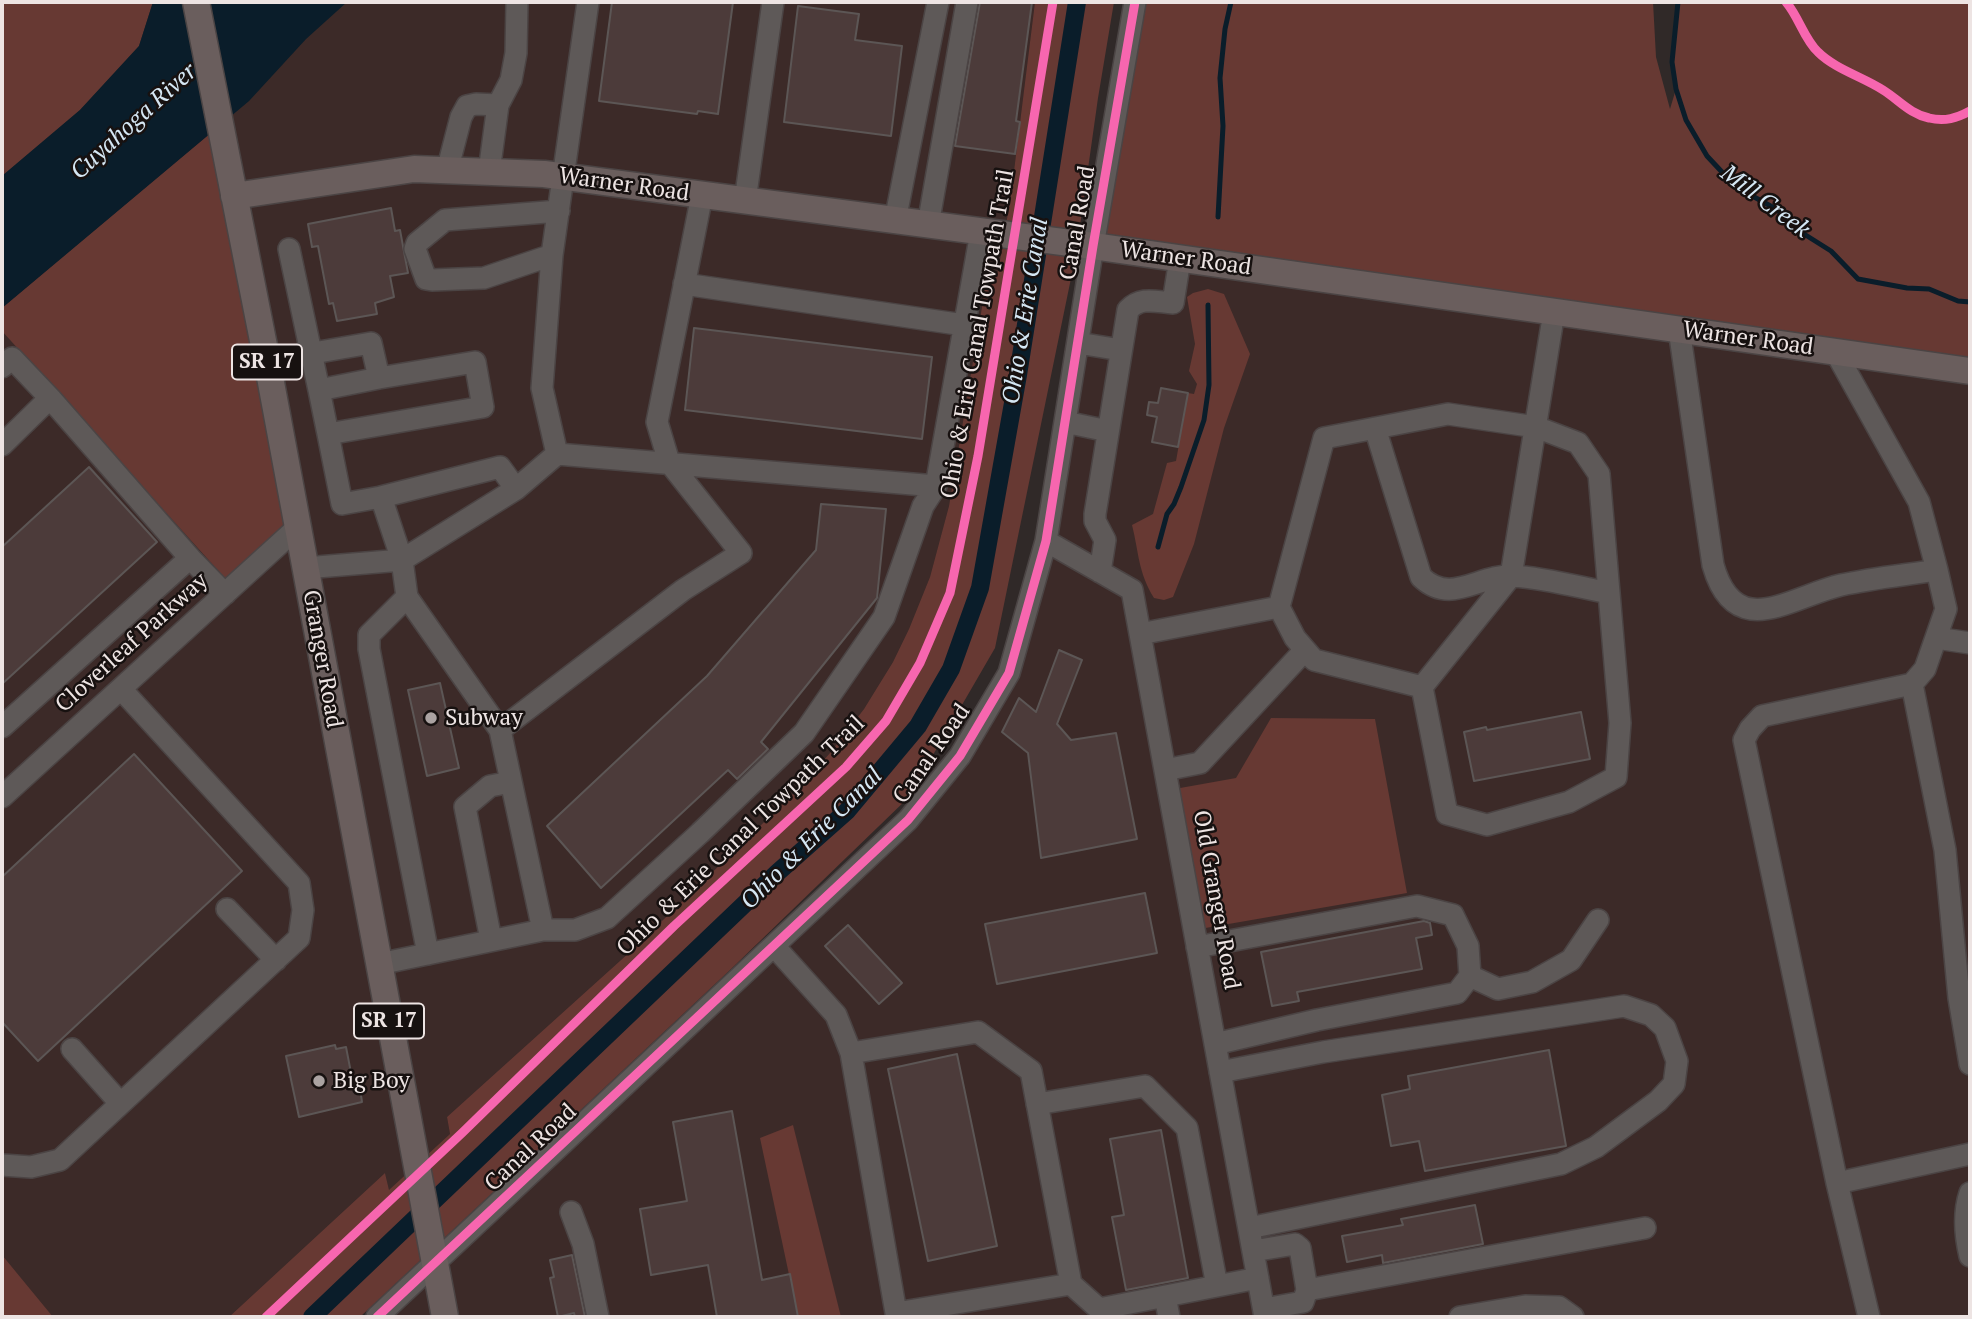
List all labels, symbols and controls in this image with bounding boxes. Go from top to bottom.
water label: Cuyahoga River [65,58,203,186]
water label: Mill Creek [1715,159,1815,245]
street label: Warner Road [557,162,691,208]
street label: Canal Road [1054,164,1102,282]
street label: Ohio & Erie Canal Towpath Trail [935,167,1021,501]
water label: Ohio & Erie Canal [997,216,1055,406]
street label: Warner Road [1119,236,1253,282]
street label: Warner Road [1681,316,1815,362]
road number: SR 17 [232,344,302,380]
street label: Cloverleaf Parkway [50,567,214,719]
street label: Granger Road [296,588,348,730]
street label: Canal Road [888,699,976,809]
place label: Subway [445,704,523,732]
marker: Subway [423,710,439,726]
street label: Ohio & Erie Canal Towpath Trail [611,710,871,962]
water label: Ohio & Erie Canal [735,762,889,916]
street label: Old Granger Road [1187,808,1245,992]
road number: SR 17 [354,1004,424,1038]
place label: Big Boy [333,1067,410,1095]
marker: Big Boy [311,1073,327,1089]
street label: Canal Road [479,1099,583,1197]

